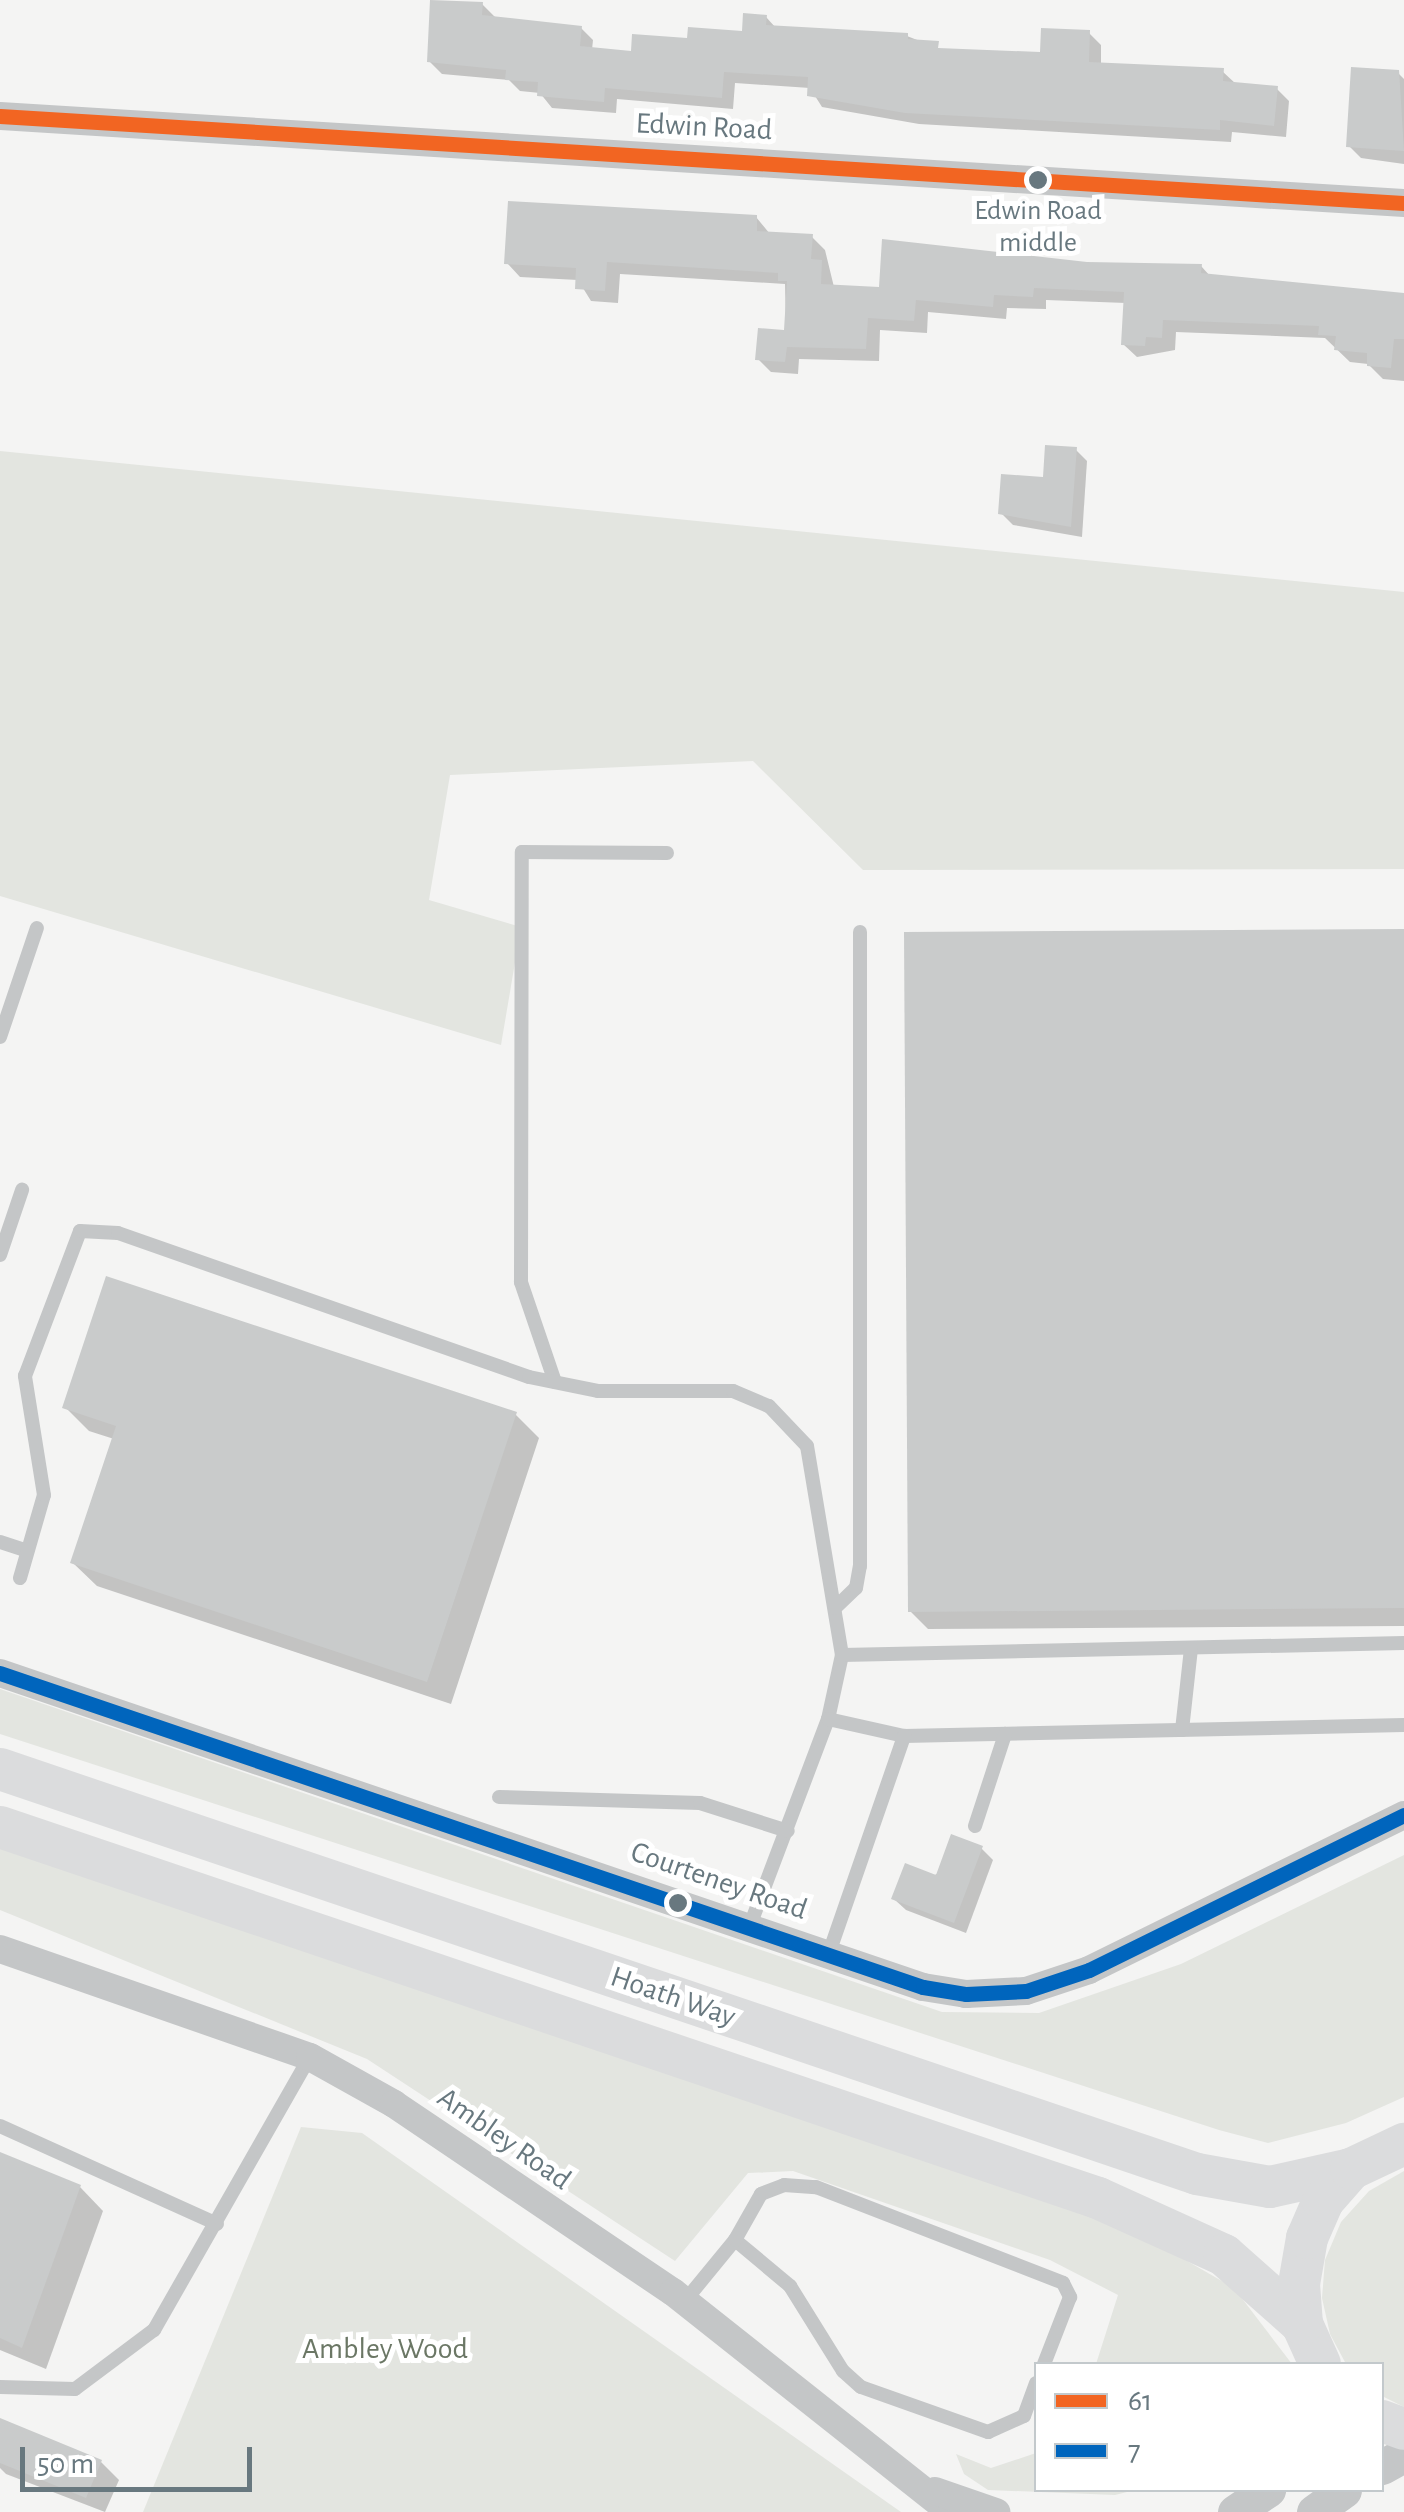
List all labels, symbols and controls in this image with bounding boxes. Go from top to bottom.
street label: Edwin Road [635,105,773,149]
marker: Edwin Road middle [1028,170,1048,190]
place label: Edwin Road middle [974,194,1102,260]
street label: Courteney Road [626,1834,812,1928]
unlabelled marker [668,1893,688,1913]
street label: Hoath Way [606,1959,740,2035]
street label: Ambley Road [430,2080,578,2198]
park label: Ambley Wood [302,2331,468,2367]
legend [1034,2362,1384,2492]
text: 61 [1128,2386,1152,2416]
scale bar [25,2427,258,2489]
text: 7 [1128,2436,1141,2466]
text: 50 m [37,2449,94,2479]

